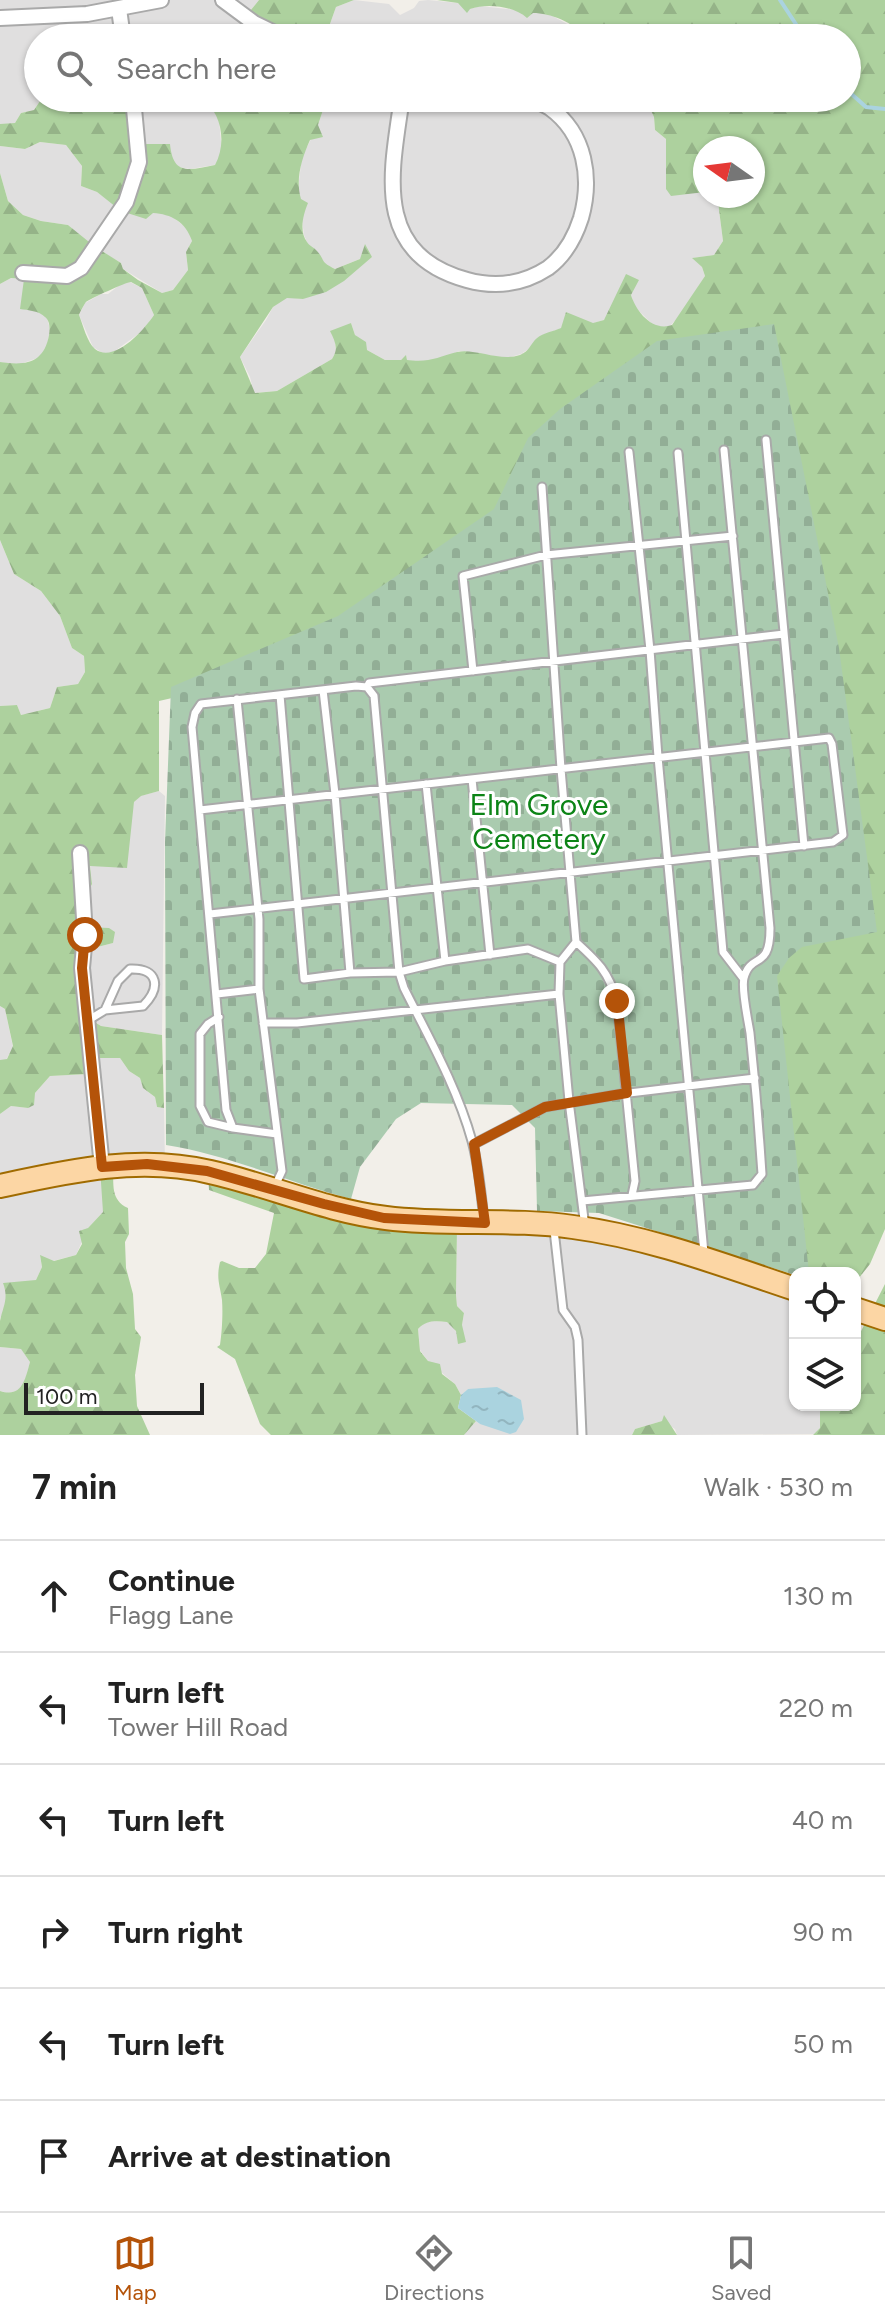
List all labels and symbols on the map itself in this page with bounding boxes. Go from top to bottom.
north arrow [693,136,765,208]
park label: Elm Grove Cemetery [470,786,608,857]
route start [67,917,103,953]
route end [599,983,635,1019]
scale bar [24,1379,204,1415]

